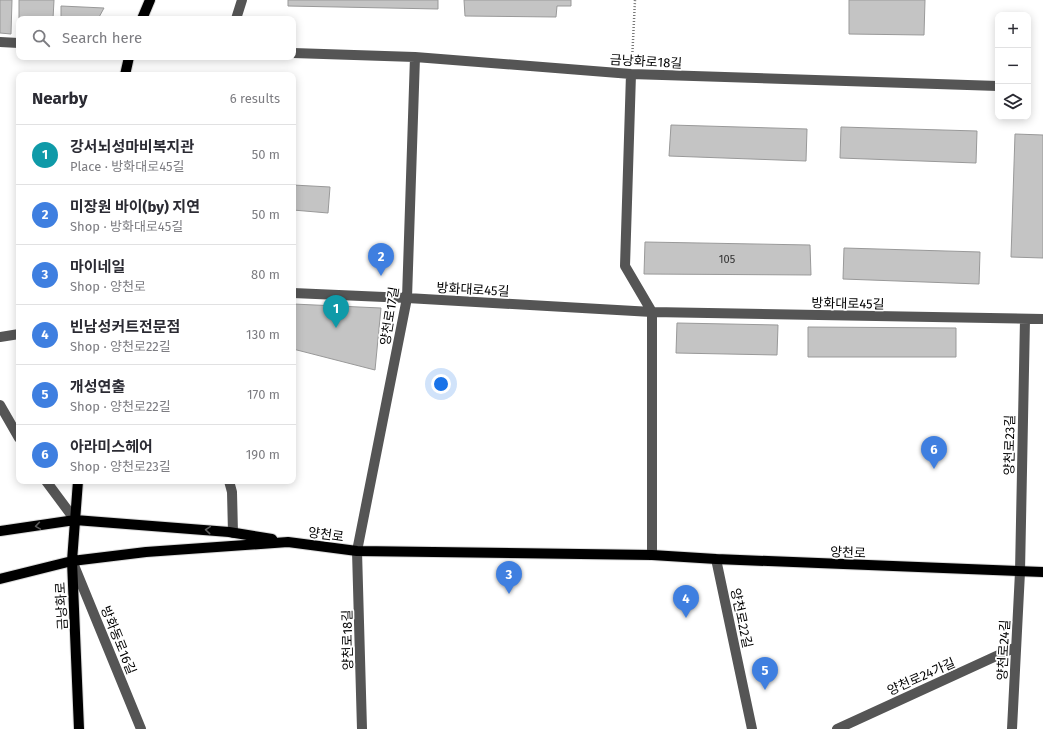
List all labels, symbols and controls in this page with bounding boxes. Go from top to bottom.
map controls [995,12,1031,120]
button: + [995,12,1031,48]
search box [16,16,296,60]
icon: search [30,27,52,49]
text: Search here [62,29,142,47]
button: − [995,48,1031,84]
street label: 금낭화로18길 [609,52,683,71]
button: layers [995,84,1031,120]
text: Nearby [32,88,87,109]
text: 6 results [230,91,280,106]
text: 강서뇌성마비복지관 [70,138,194,156]
text: 1 [42,147,48,162]
text: 50 m [252,147,280,162]
text: Place · 방화대로45길 [70,159,184,174]
text: 미장원 바이(by) 지연 [70,198,200,216]
text: 2 [42,207,48,222]
text: 50 m [252,207,280,222]
text: Shop · 방화대로45길 [70,219,183,234]
pin: 2 [368,243,394,276]
house number: 105 [719,253,736,266]
text: 마이네일 [70,258,125,276]
text: 3 [42,267,48,282]
text: 80 m [251,267,280,282]
text: Shop · 양천로 [70,279,146,294]
street label: 방화대로45길 [436,280,510,299]
street label: 양천로17길 [377,286,402,347]
pin: 1 [323,295,349,328]
street label: 방화대로45길 [811,295,885,312]
text: 빈남성커트전문점 [70,318,180,336]
text: 4 [41,327,49,342]
text: 130 m [246,327,280,342]
text: Shop · 양천로22길 [70,339,171,354]
your location [431,374,451,394]
text: 개성연출 [70,378,125,396]
text: 5 [42,387,48,402]
text: 170 m [247,387,280,402]
text: Shop · 양천로22길 [70,399,171,414]
street label: 양천로23길 [1001,415,1018,475]
pin: 6 [921,436,947,469]
text: 아라미스헤어 [70,438,153,456]
text: 6 [41,447,49,462]
text: 190 m [246,447,280,462]
text: Shop · 양천로23길 [70,459,171,474]
one-way arrow [34,521,41,529]
street label: 양천로 [307,525,345,544]
one-way arrow [205,526,211,535]
street label: 양천로 [830,544,866,561]
pin: 3 [496,561,522,594]
street label: 금낭화로 [53,582,70,630]
pin: 4 [673,585,699,618]
street label: 양천로22길 [728,587,755,649]
street label: 방화동로16길 [98,604,139,677]
street label: 양천로18길 [339,610,356,670]
street label: 양천로24길 [994,619,1013,681]
street label: 양천로24가길 [885,655,958,698]
pin: 5 [752,657,778,690]

